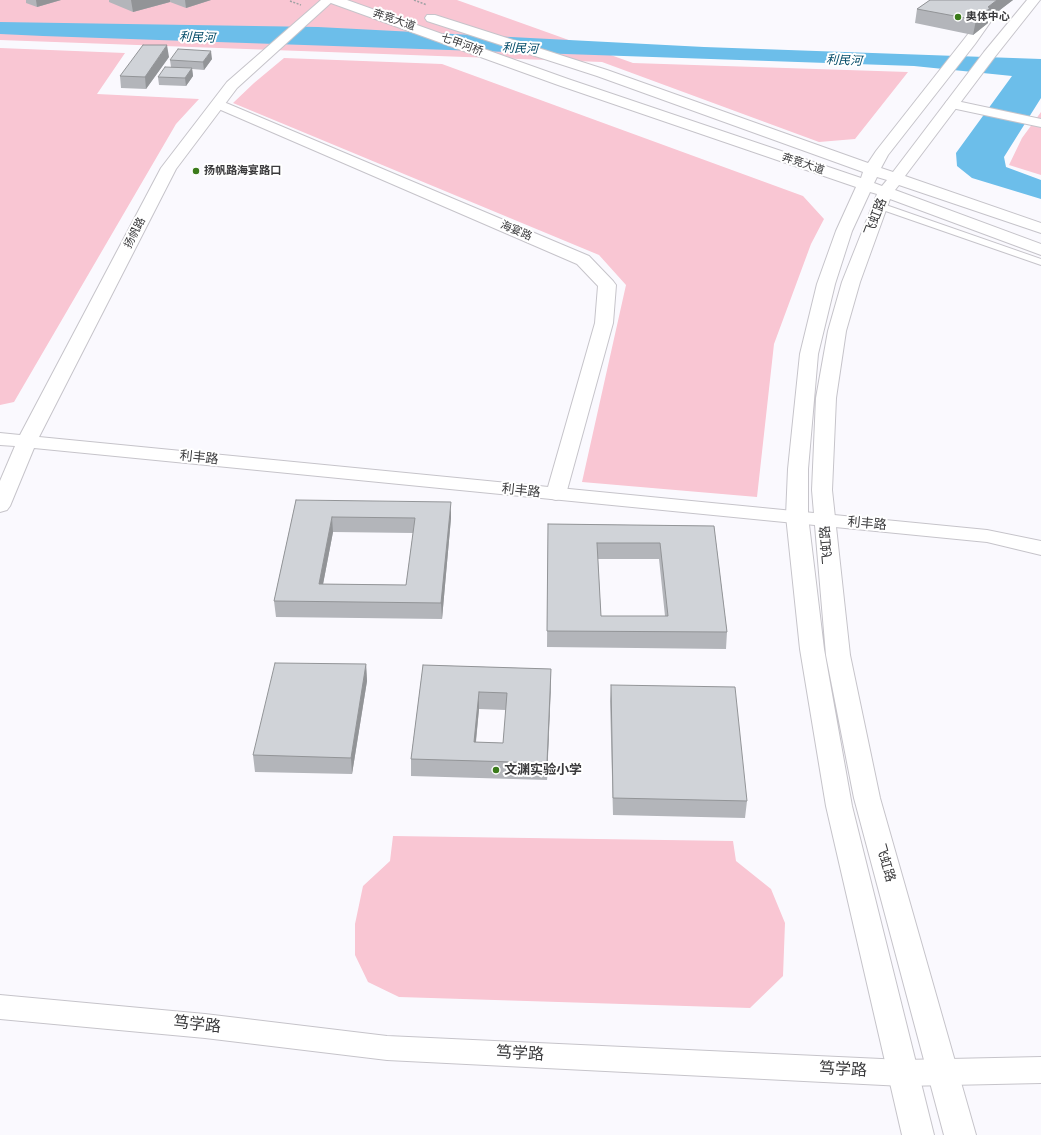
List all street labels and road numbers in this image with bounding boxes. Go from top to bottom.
street label: 奔竞大道 [371,7,417,33]
street label: 七甲河桥 [439,31,485,59]
street label: 奔竞大道 [780,151,826,177]
street label: 飞虹路 [862,196,890,238]
street label: 扬帆路 [122,215,148,251]
street label: 海宴路 [498,218,534,244]
street label: 利丰路 [179,448,219,468]
street label: 利丰路 [501,481,541,501]
street label: 利丰路 [847,515,887,533]
street label: 飞虹路 [818,525,836,565]
street label: 飞虹路 [872,842,898,884]
street label: 笃学路 [172,1013,222,1037]
street label: 笃学路 [496,1043,544,1065]
street label: 笃学路 [819,1059,867,1081]

